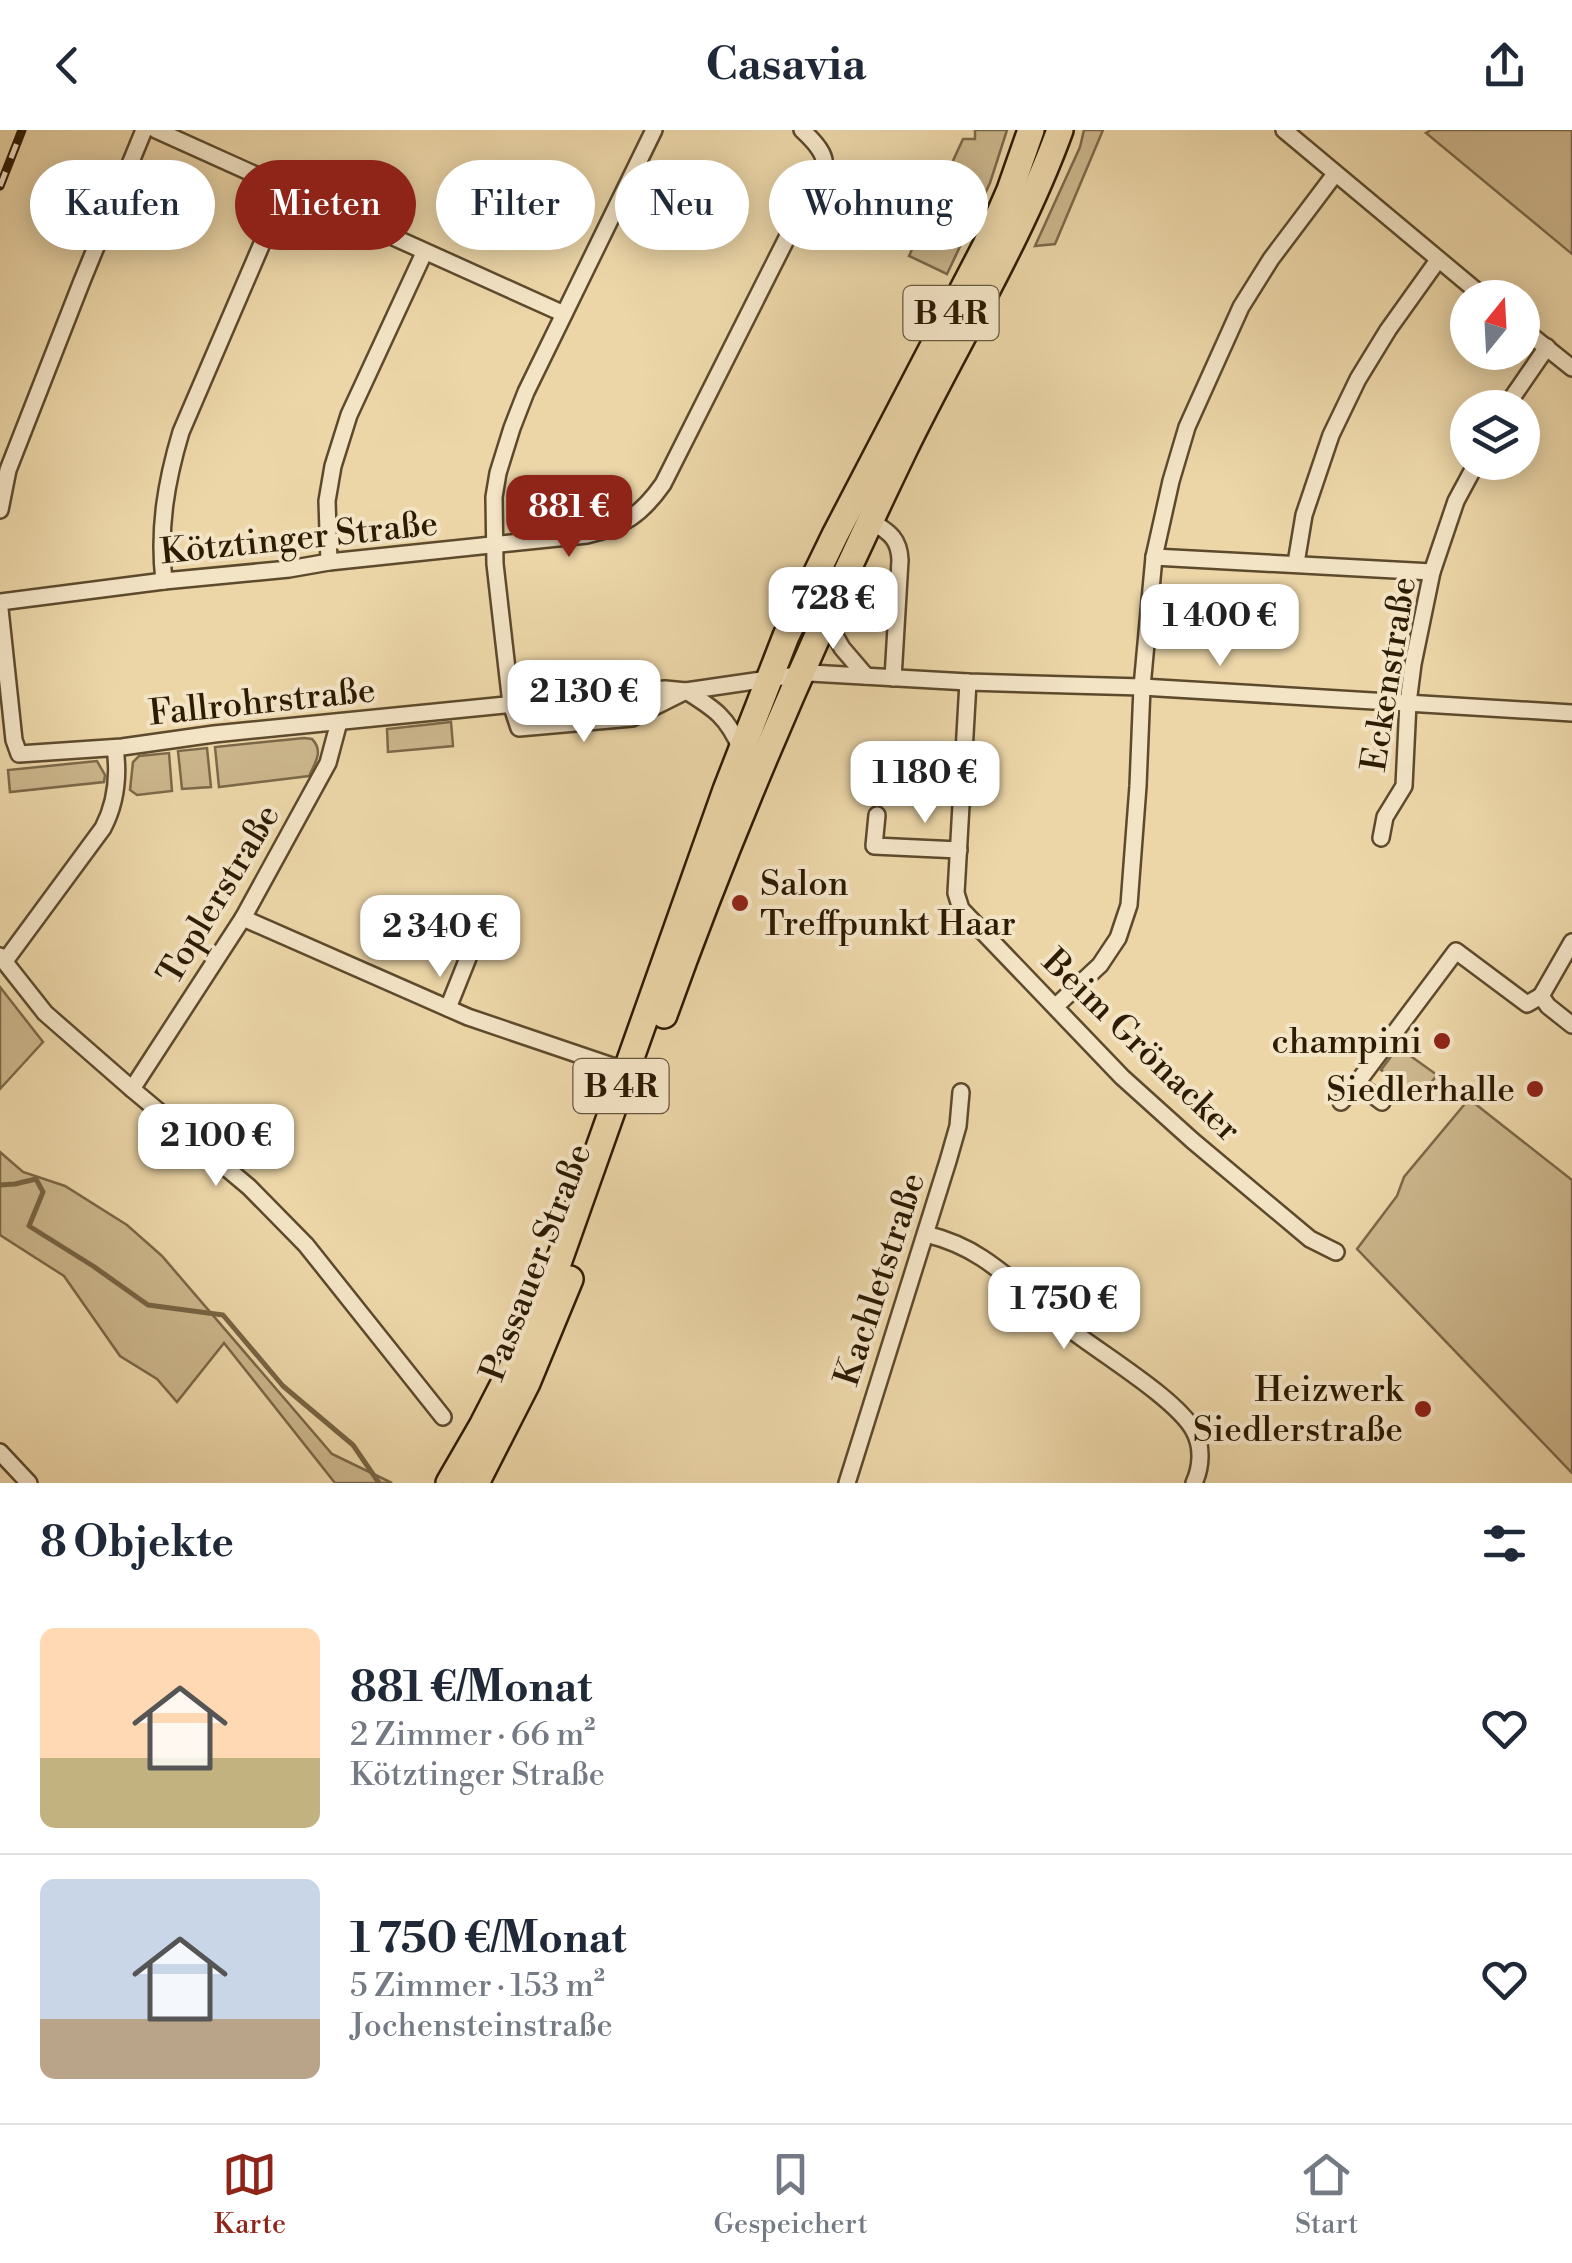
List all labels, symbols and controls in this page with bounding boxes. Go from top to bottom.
text: Casavia [706,37,866,94]
icon: back [40,38,95,93]
icon: share [1477,38,1532,93]
chip: Kaufen [30,160,215,250]
chip: Mieten [235,160,416,250]
chip: Filter [436,160,595,250]
chip: Neu [615,160,749,250]
chip: Wohnung [769,160,988,250]
north arrow [1450,280,1540,370]
map controls [1450,280,1540,480]
road number: B 4R [904,286,998,340]
button: layers [1450,390,1540,480]
pin: 881 € [499,475,639,560]
text: 881 € [528,487,610,527]
street label: Kötztinger Straße [158,503,440,574]
pin: 728 € [763,567,903,652]
street label: Eckenstraße [1353,574,1426,775]
text: 728 € [791,579,875,619]
pin: 1 400 € [1128,584,1312,669]
text: 1 400 € [1163,596,1277,636]
pin: 2 130 € [492,660,676,745]
street label: Fallrohrstraße [147,669,378,736]
text: 2 130 € [530,672,638,712]
pin: 1 180 € [833,741,1017,826]
text: 1 180 € [873,753,977,793]
street label: Toplerstraße [149,797,290,993]
place label: Salon Treffpunkt Haar [760,863,1016,946]
marker: Salon Treffpunkt Haar [729,892,751,914]
pin: 2 340 € [348,895,532,980]
text: 2 340 € [382,907,498,947]
street label: Beim Grönacker [1032,940,1249,1151]
place label: champini [1271,1021,1422,1064]
marker: champini [1431,1030,1453,1052]
road number: B 4R [574,1059,668,1113]
place label: Siedlerhalle [1326,1069,1515,1112]
marker: Siedlerhalle [1524,1078,1546,1100]
pin: 2 100 € [124,1104,308,1189]
text: 2 100 € [160,1116,272,1156]
street label: Passauer Straße [471,1138,601,1387]
street label: Kachletstraße [826,1168,935,1391]
pin: 1 750 € [972,1267,1156,1352]
text: 1 750 € [1010,1279,1118,1319]
place label: Heizwerk Siedlerstraße [1193,1369,1405,1452]
marker: Heizwerk Siedlerstraße [1412,1398,1434,1420]
icon: filters [1477,1516,1532,1571]
text: 8 Objekte [40,1517,234,1570]
text: 881 €/Monat [350,1662,592,1715]
icon: home [120,1668,240,1788]
icon: heart [1477,1701,1532,1756]
text: 2 Zimmer · 66 m² [350,1715,595,1755]
text: Kötztinger Straße [350,1755,605,1795]
text: 1 750 €/Monat [350,1913,626,1966]
icon: home [120,1919,240,2039]
icon: heart [1477,1952,1532,2007]
text: 5 Zimmer · 153 m² [350,1966,605,2006]
text: Jochensteinstraße [350,2006,613,2046]
tab: Karte [214,2147,286,2242]
tab: Gespeichert [713,2147,868,2242]
tab: Start [1295,2147,1358,2242]

